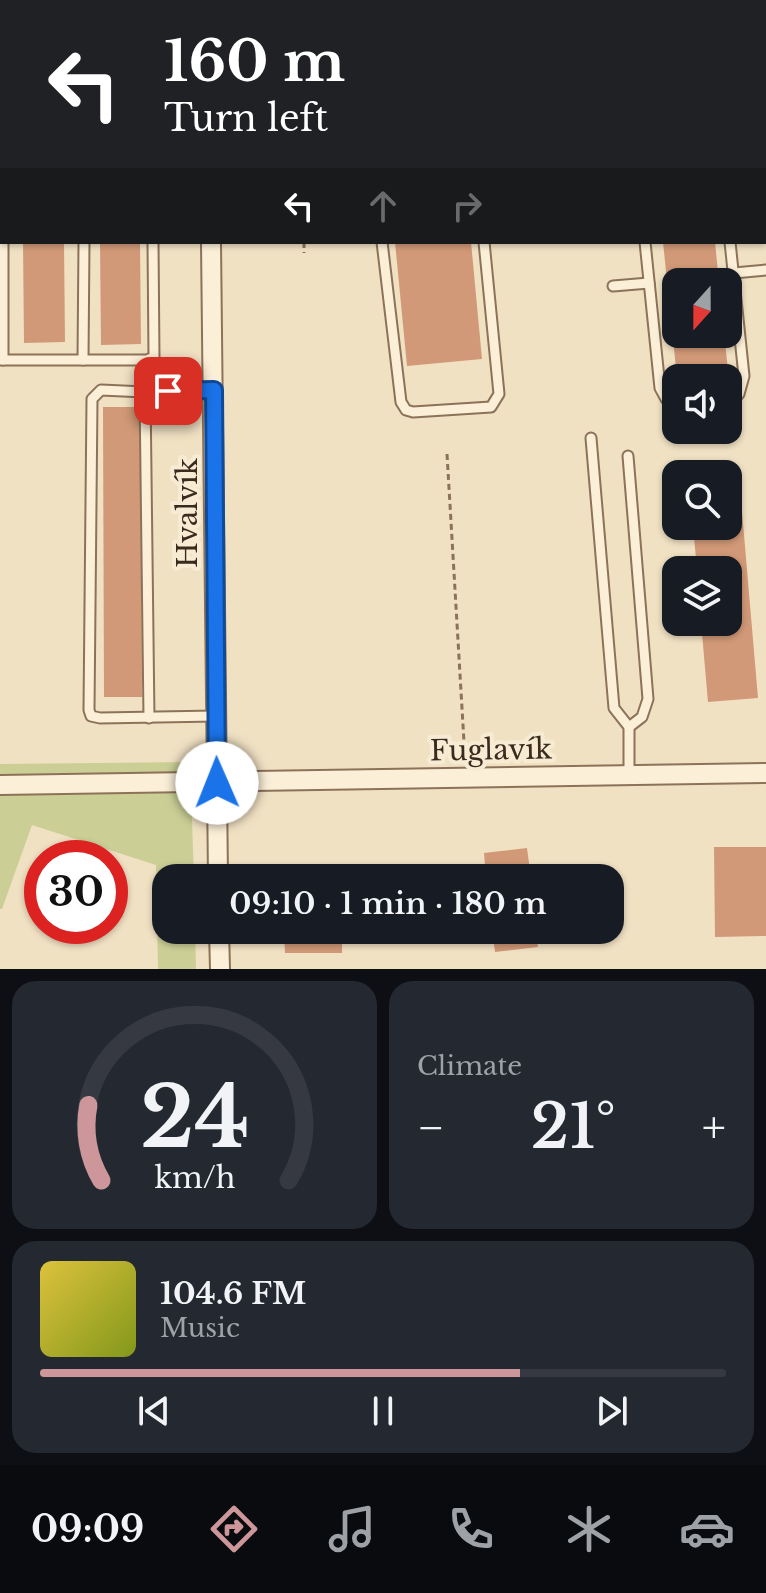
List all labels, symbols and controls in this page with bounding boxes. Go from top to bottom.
text: 160 m [164,27,345,96]
icon: left [32,32,136,136]
text: Turn left [164,96,328,141]
icon: left [277,184,321,228]
icon: ahead [361,184,405,228]
icon: right [445,184,489,228]
north arrow [662,268,742,348]
map controls [662,268,742,636]
pin [134,357,202,425]
button: sound [662,364,742,444]
icon: arrive [146,369,190,413]
street label: Hvalvík [170,457,205,568]
button: search [662,460,742,540]
button: layers [662,556,742,636]
street label: Fuglavík [430,731,553,769]
position arrow [175,741,259,825]
speed limit sign: 30 [24,840,128,944]
text: 09:10 · 1 min · 180 m [229,885,547,922]
text: Climate [417,1050,522,1082]
text: 24 [140,1066,249,1169]
text: 21° [531,1090,616,1164]
text: − [417,1100,445,1155]
text: + [702,1100,726,1155]
text: km/h [154,1160,235,1196]
text: 104.6 FM [160,1275,306,1312]
text: Music [160,1312,240,1344]
icon: previous [132,1389,176,1433]
icon: pause [361,1389,405,1433]
icon: next [590,1389,634,1433]
icon: directions [206,1501,262,1557]
icon: music [324,1501,380,1557]
icon: phone [443,1501,499,1557]
icon: climate [561,1501,617,1557]
icon: car [679,1501,735,1557]
text: 09:09 [31,1507,144,1552]

